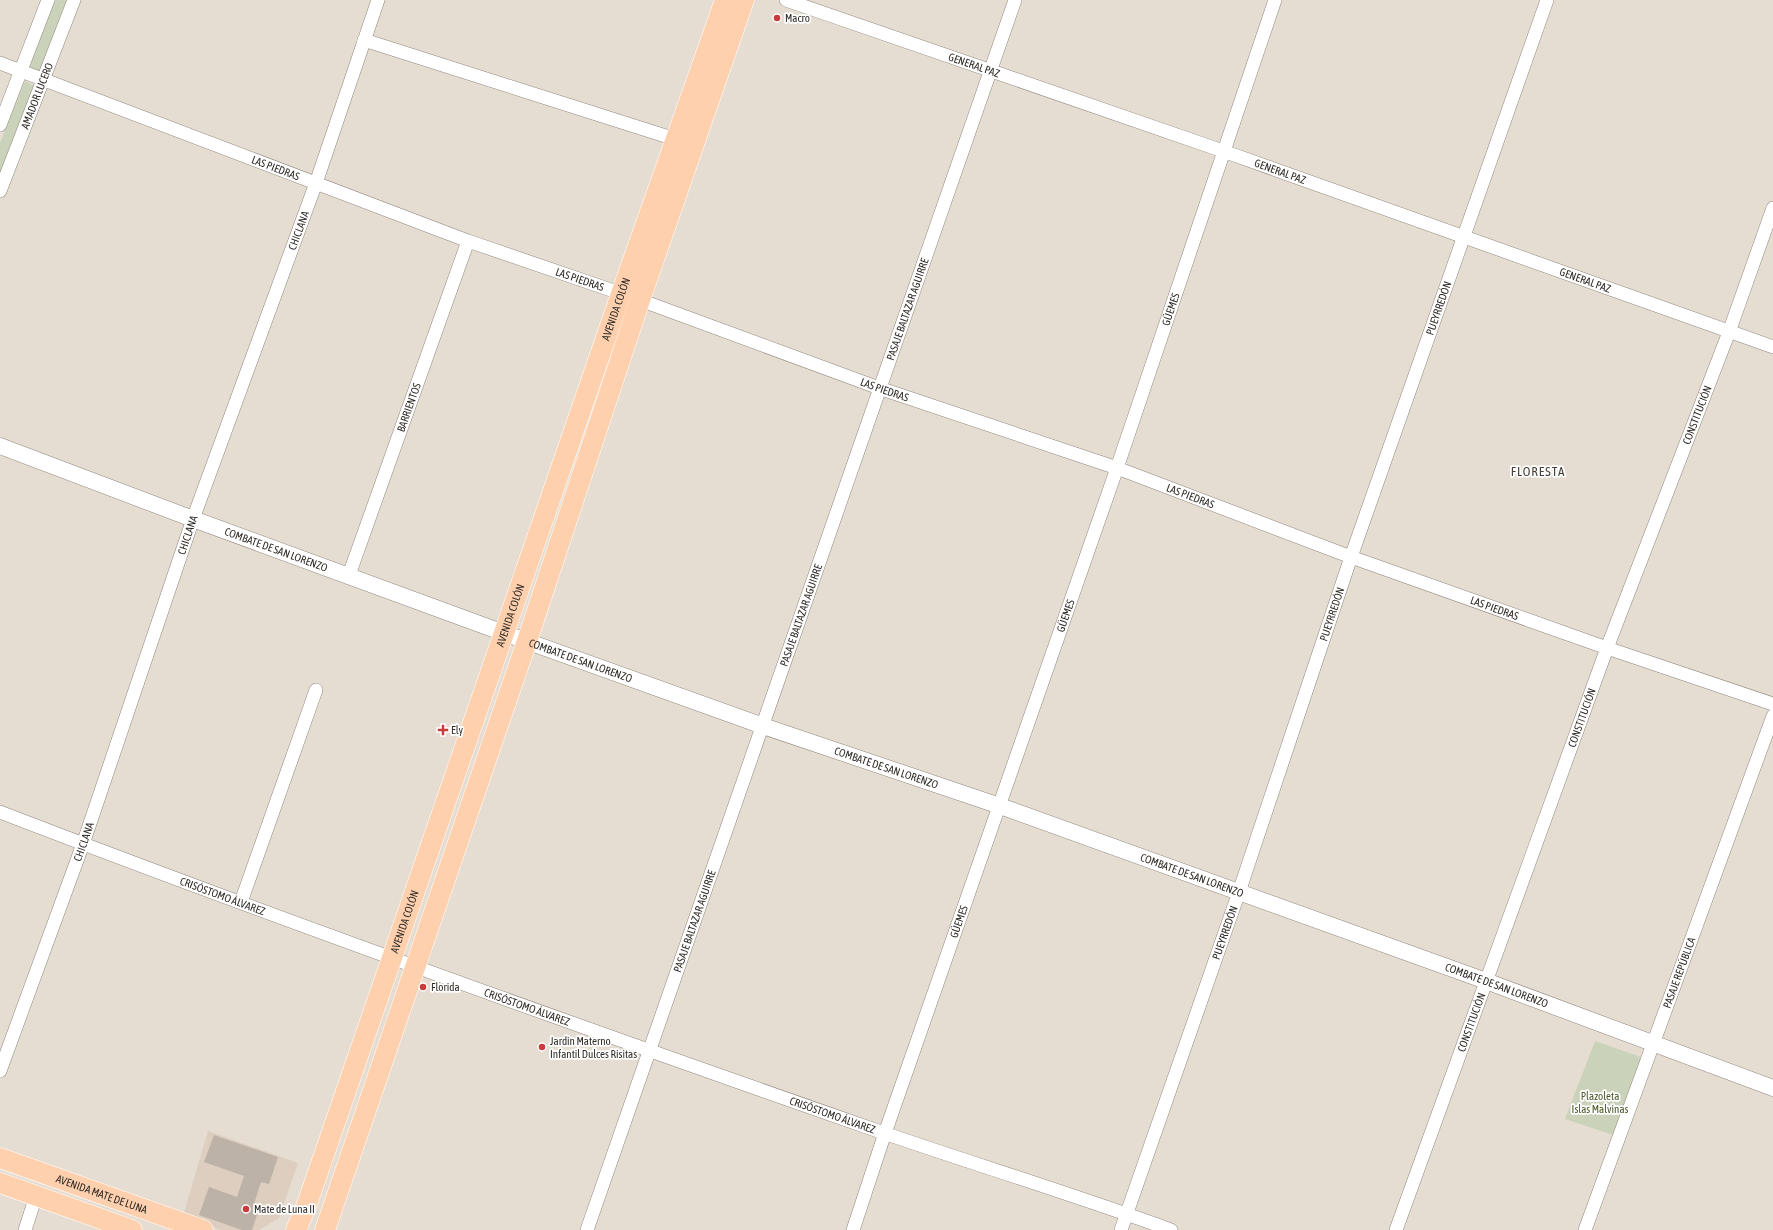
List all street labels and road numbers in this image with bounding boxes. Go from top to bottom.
street label: GENERAL PAZ [947,51,1001,79]
street label: AMADOR LUCERO [19,61,55,131]
street label: LAS PIEDRAS [250,153,302,183]
street label: GENERAL PAZ [1253,157,1307,186]
street label: CHICLANA [286,209,311,252]
street label: PASAJE BALTAZAR AGUIRRE [884,256,931,362]
street label: GENERAL PAZ [1558,265,1613,295]
street label: LAS PIEDRAS [554,266,606,293]
street label: AVENIDA COLÓN [599,276,632,342]
street label: PUEYRREDÓN [1424,280,1454,337]
street label: GÜEMES [1160,291,1182,327]
street label: LAS PIEDRAS [859,376,911,404]
street label: BARRIENTOS [394,381,423,433]
street label: CONSTITUCIÓN [1680,384,1714,446]
street label: LAS PIEDRAS [1165,481,1217,511]
street label: CHICLANA [175,513,200,556]
street label: COMBATE DE SAN LORENZO [223,525,329,574]
street label: PASAJE BALTAZAR AGUIRRE [778,562,824,668]
street label: AVENIDA COLÓN [494,582,527,648]
street label: PUEYRREDÓN [1317,586,1347,643]
street label: LAS PIEDRAS [1469,594,1521,622]
street label: GÜEMES [1054,597,1077,634]
street label: COMBATE DE SAN LORENZO [527,636,634,685]
street label: CONSTITUCIÓN [1566,686,1598,749]
street label: COMBATE DE SAN LORENZO [833,745,940,791]
street label: CHICLANA [71,820,96,863]
street label: COMBATE DE SAN LORENZO [1139,851,1245,899]
street label: PASAJE BALTAZAR AGUIRRE [671,868,718,974]
street label: CRISÓSTOMO ÁLVAREZ [178,875,267,917]
street label: AVENIDA COLÓN [388,889,421,955]
street label: GÜEMES [948,903,970,940]
street label: PUEYRREDÓN [1210,904,1240,961]
street label: PASAJE REPÚBLICA [1661,935,1698,1010]
street label: COMBATE DE SAN LORENZO [1444,961,1550,1010]
street label: CRISÓSTOMO ÁLVAREZ [483,986,572,1028]
street label: CONSTITUCIÓN [1455,991,1488,1053]
street label: CRISÓSTOMO ÁLVAREZ [788,1095,877,1136]
street label: AVENIDA MATE DE LUNA [55,1172,150,1216]

